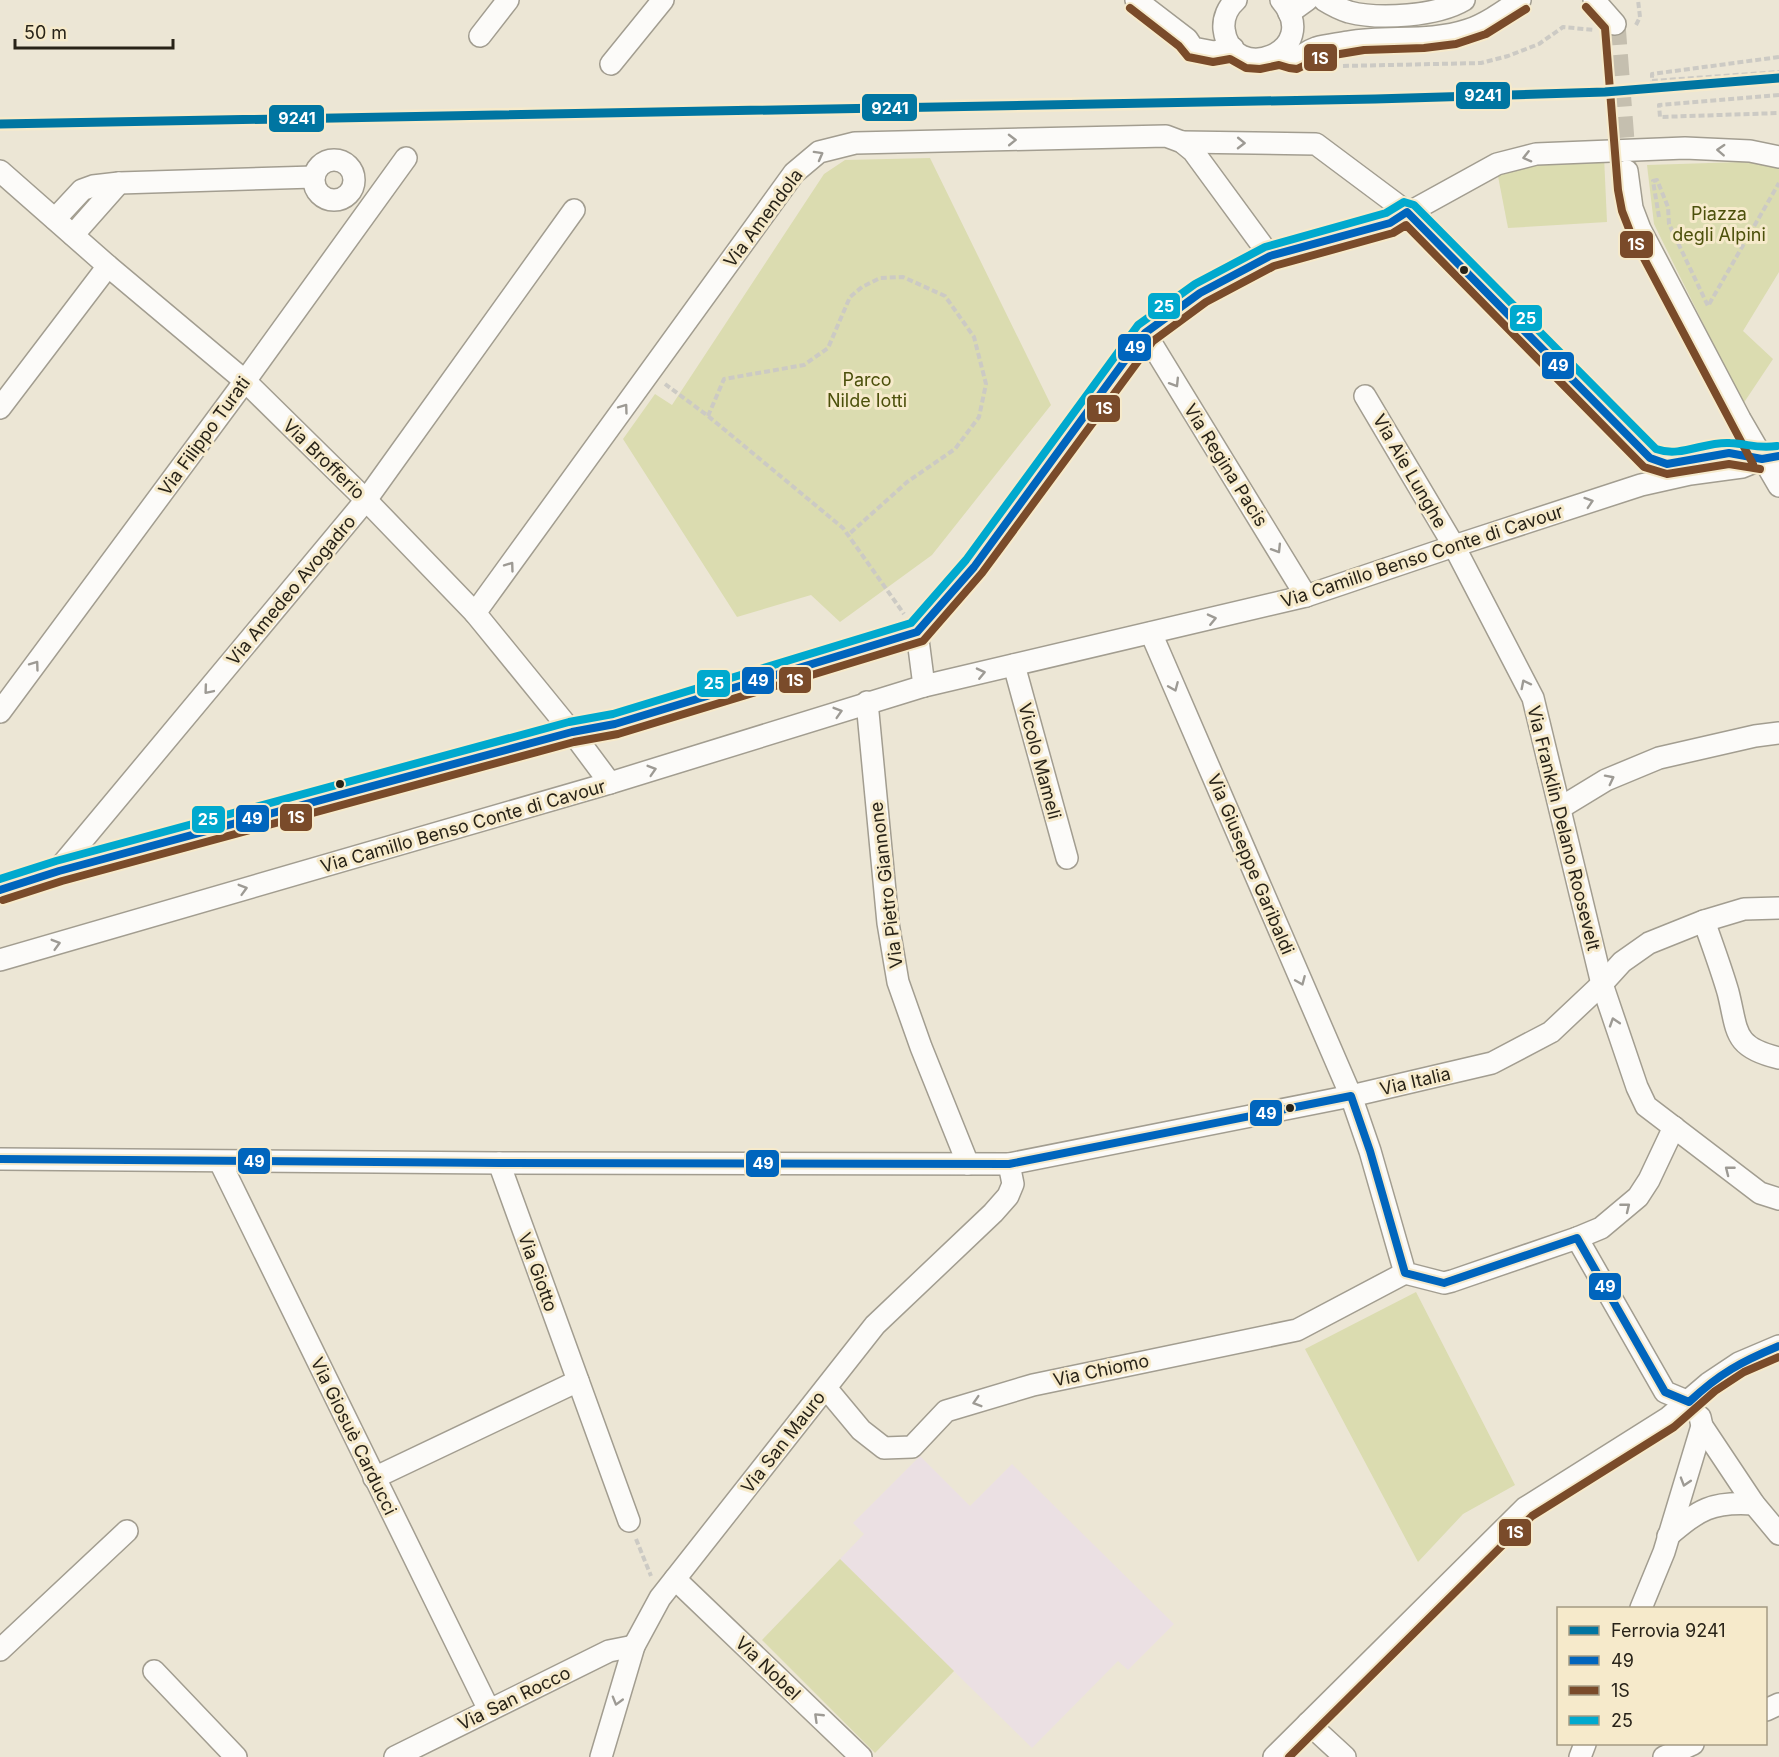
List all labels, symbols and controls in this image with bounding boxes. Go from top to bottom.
scale bar [15,12,172,50]
text: 50 m [24,22,67,43]
line badge: 1S [1303,43,1338,72]
text: 1S [1311,48,1329,68]
line badge: 9241 [1455,81,1511,110]
text: 9241 [1464,85,1502,105]
line badge: 9241 [861,93,918,122]
text: 9241 [871,98,909,118]
line badge: 9241 [268,104,325,133]
text: 9241 [278,108,316,128]
one-way arrow [1007,133,1016,146]
one-way arrow [1236,136,1245,149]
one-way arrow [1717,143,1726,156]
one-way arrow [1522,149,1532,162]
one-way arrow [813,151,823,162]
street label: Via Amendola [719,165,807,271]
park label: Piazza degli Alpini [1672,203,1766,245]
line badge: 1S [1619,230,1654,259]
text: 1S [1627,234,1645,254]
unlabelled marker [1458,264,1470,276]
line badge: 25 [1147,292,1181,320]
text: 25 [1154,296,1174,316]
line badge: 25 [1509,304,1543,332]
text: 25 [1516,308,1536,328]
line badge: 49 [1117,333,1152,362]
text: 49 [1124,337,1146,357]
line badge: 49 [1541,351,1575,380]
text: 49 [1547,355,1569,375]
park label: Parco Nilde Iotti [827,369,907,411]
street label: Via Filippo Turati [154,373,254,499]
one-way arrow [1168,377,1180,387]
line badge: 1S [1086,394,1121,423]
text: 1S [1095,398,1113,418]
street label: Via Regina Pacis [1180,400,1272,530]
one-way arrow [617,403,628,414]
street label: Via Aie Lunghe [1369,410,1451,532]
street label: Via Brofferio [279,415,369,503]
one-way arrow [1583,497,1594,509]
street label: Via Camillo Benso Conte di Cavour [1278,500,1566,612]
street label: Via Amedeo Avogadro [222,511,360,669]
one-way arrow [1270,543,1282,553]
one-way arrow [502,561,513,572]
one-way arrow [1207,613,1217,626]
one-way arrow [28,661,39,672]
line badge: 49 [741,666,775,695]
line badge: 1S [778,666,812,694]
one-way arrow [976,667,986,680]
line badge: 25 [696,669,731,698]
text: 49 [747,670,769,690]
text: 1S [786,670,804,690]
text: 25 [704,673,724,693]
one-way arrow [1521,679,1532,690]
one-way arrow [1167,680,1179,691]
one-way arrow [204,683,215,694]
street label: Vicolo Mameli [1014,701,1066,821]
street label: Via Franklin Delano Roosevelt [1523,703,1605,953]
one-way arrow [832,706,843,719]
one-way arrow [646,765,657,777]
street label: Via Giuseppe Garibaldi [1203,771,1299,957]
one-way arrow [1604,774,1615,786]
street label: Via Camillo Benso Conte di Cavour [318,775,608,877]
unlabelled marker [334,778,346,790]
street label: Via Pietro Giannone [865,801,907,969]
line badge: 1S [279,803,313,832]
line badge: 49 [235,804,270,833]
line badge: 25 [191,805,226,834]
text: 1S [287,807,305,827]
text: 49 [241,808,263,828]
text: 25 [198,809,218,829]
one-way arrow [238,884,248,897]
one-way arrow [50,939,61,951]
one-way arrow [1294,975,1306,986]
one-way arrow [1609,1017,1621,1028]
street label: Via Italia [1378,1063,1452,1099]
line badge: 49 [1249,1099,1283,1127]
unlabelled marker [1284,1102,1296,1114]
text: 49 [1255,1103,1277,1123]
line badge: 49 [237,1147,271,1175]
line badge: 49 [745,1149,780,1178]
text: 49 [243,1151,265,1171]
text: 49 [752,1153,774,1173]
one-way arrow [1725,1166,1736,1177]
one-way arrow [1619,1204,1630,1215]
street label: Via Giotto [514,1230,562,1314]
line badge: 49 [1588,1272,1622,1301]
text: 49 [1594,1276,1616,1296]
street label: Via Chiomo [1051,1350,1151,1390]
street label: Via Giosuè Carducci [307,1354,401,1518]
street label: Via San Mauro [737,1387,829,1497]
one-way arrow [972,1395,983,1407]
one-way arrow [1680,1476,1692,1487]
line badge: 1S [1498,1518,1532,1547]
text: 1S [1506,1522,1524,1542]
legend [1557,1607,1767,1745]
text: Ferrovia 9241 [1611,1620,1726,1641]
street label: Via Nobel [731,1632,805,1704]
text: 49 [1611,1650,1634,1671]
street label: Via San Rocco [454,1662,574,1734]
text: 1S [1611,1680,1630,1701]
one-way arrow [612,1695,624,1706]
text: 25 [1611,1710,1633,1731]
one-way arrow [815,1713,826,1724]

